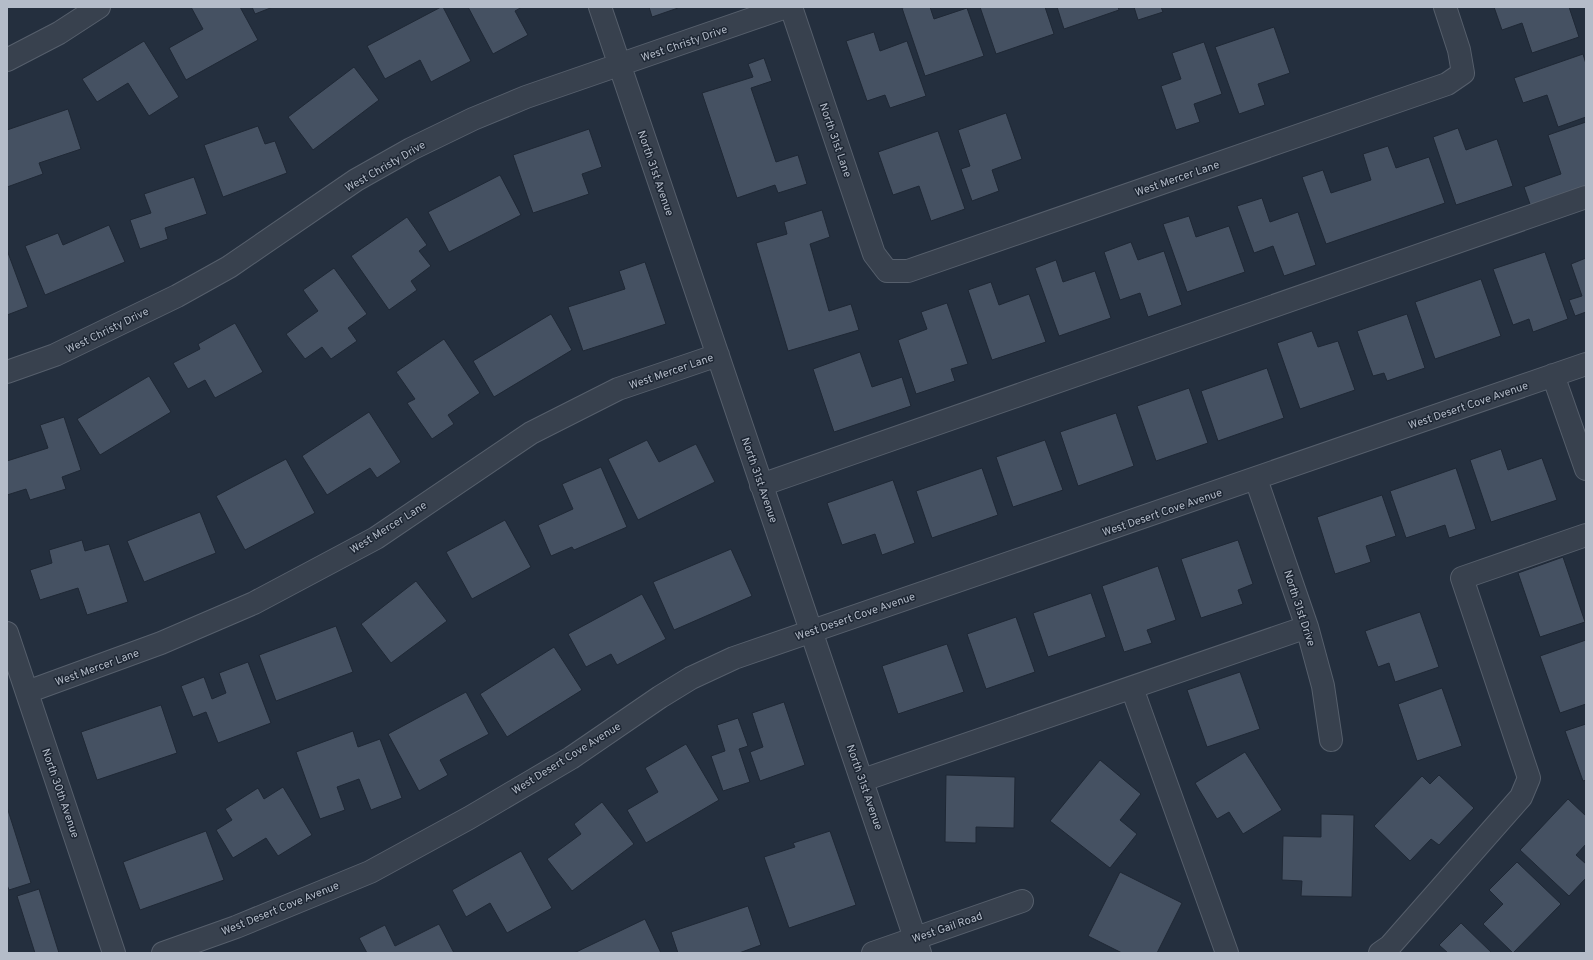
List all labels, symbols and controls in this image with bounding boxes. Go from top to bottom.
street label: West Christy Drive [639,23,729,65]
street label: North 31st Lane [816,101,854,179]
street label: North 31st Avenue [634,129,676,218]
street label: West Christy Drive [343,138,428,196]
street label: West Mercer Lane [1133,158,1221,200]
street label: West Christy Drive [64,305,151,357]
street label: West Mercer Lane [627,351,715,393]
street label: West Desert Cove Avenue [1407,379,1530,433]
street label: North 31st Avenue [738,436,780,525]
street label: West Desert Cove Avenue [1101,486,1224,540]
street label: West Mercer Lane [347,498,430,557]
street label: North 31st Drive [1280,568,1318,648]
street label: West Desert Cove Avenue [794,590,917,644]
street label: West Mercer Lane [53,646,141,690]
street label: West Desert Cove Avenue [509,720,624,798]
street label: North 31st Avenue [843,743,885,832]
street label: North 30th Avenue [38,747,82,840]
street label: West Desert Cove Avenue [219,879,341,939]
street label: West Gail Road [910,909,984,947]

